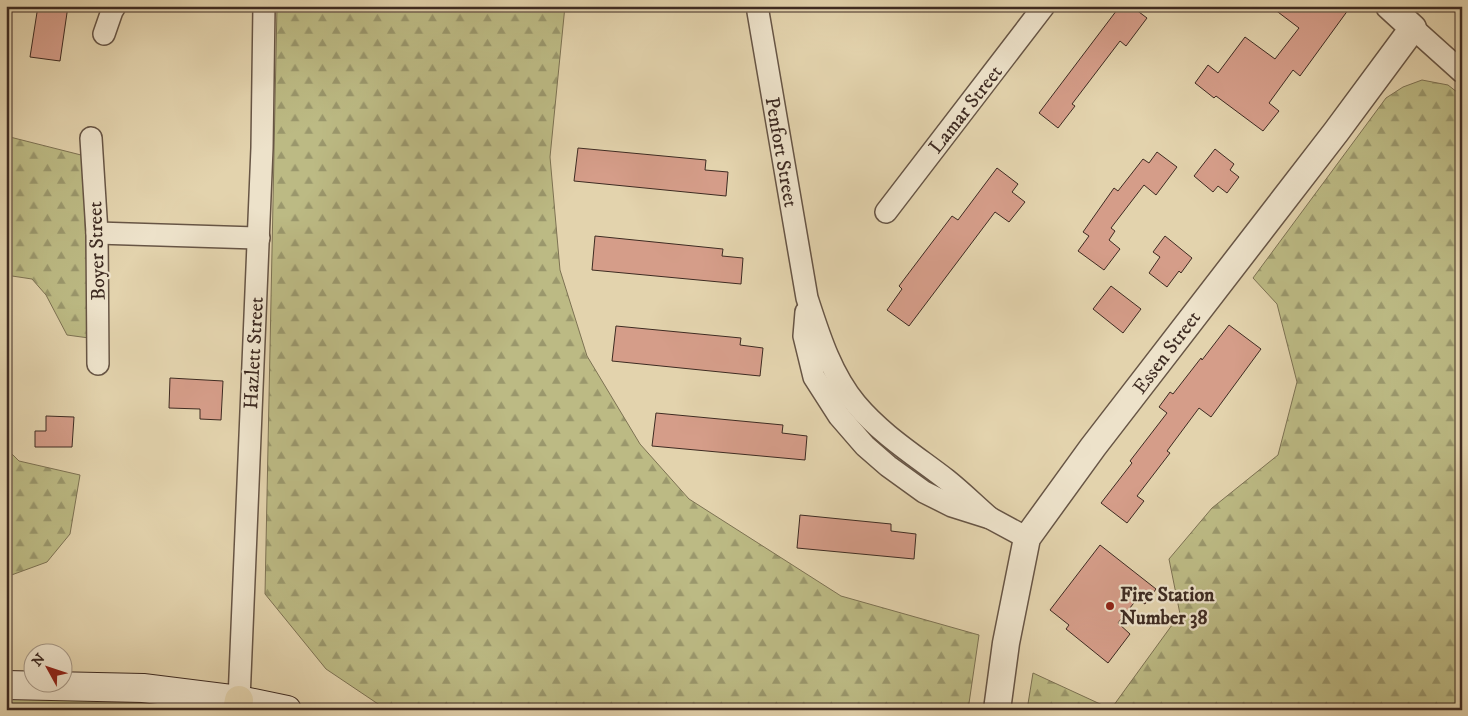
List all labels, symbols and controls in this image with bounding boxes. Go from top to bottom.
street label: Lamar Street [924,61,1008,159]
street label: Penfort Street [759,95,803,209]
street label: Boyer Street [83,201,112,301]
street label: Hazlett Street [239,296,270,410]
street label: Essen Street [1128,306,1207,399]
place label: Fire Station Number 38 [1120,583,1215,631]
marker: Fire Station Number 38 [1104,600,1116,612]
north arrow [22,644,72,694]
text: N [28,650,50,670]

